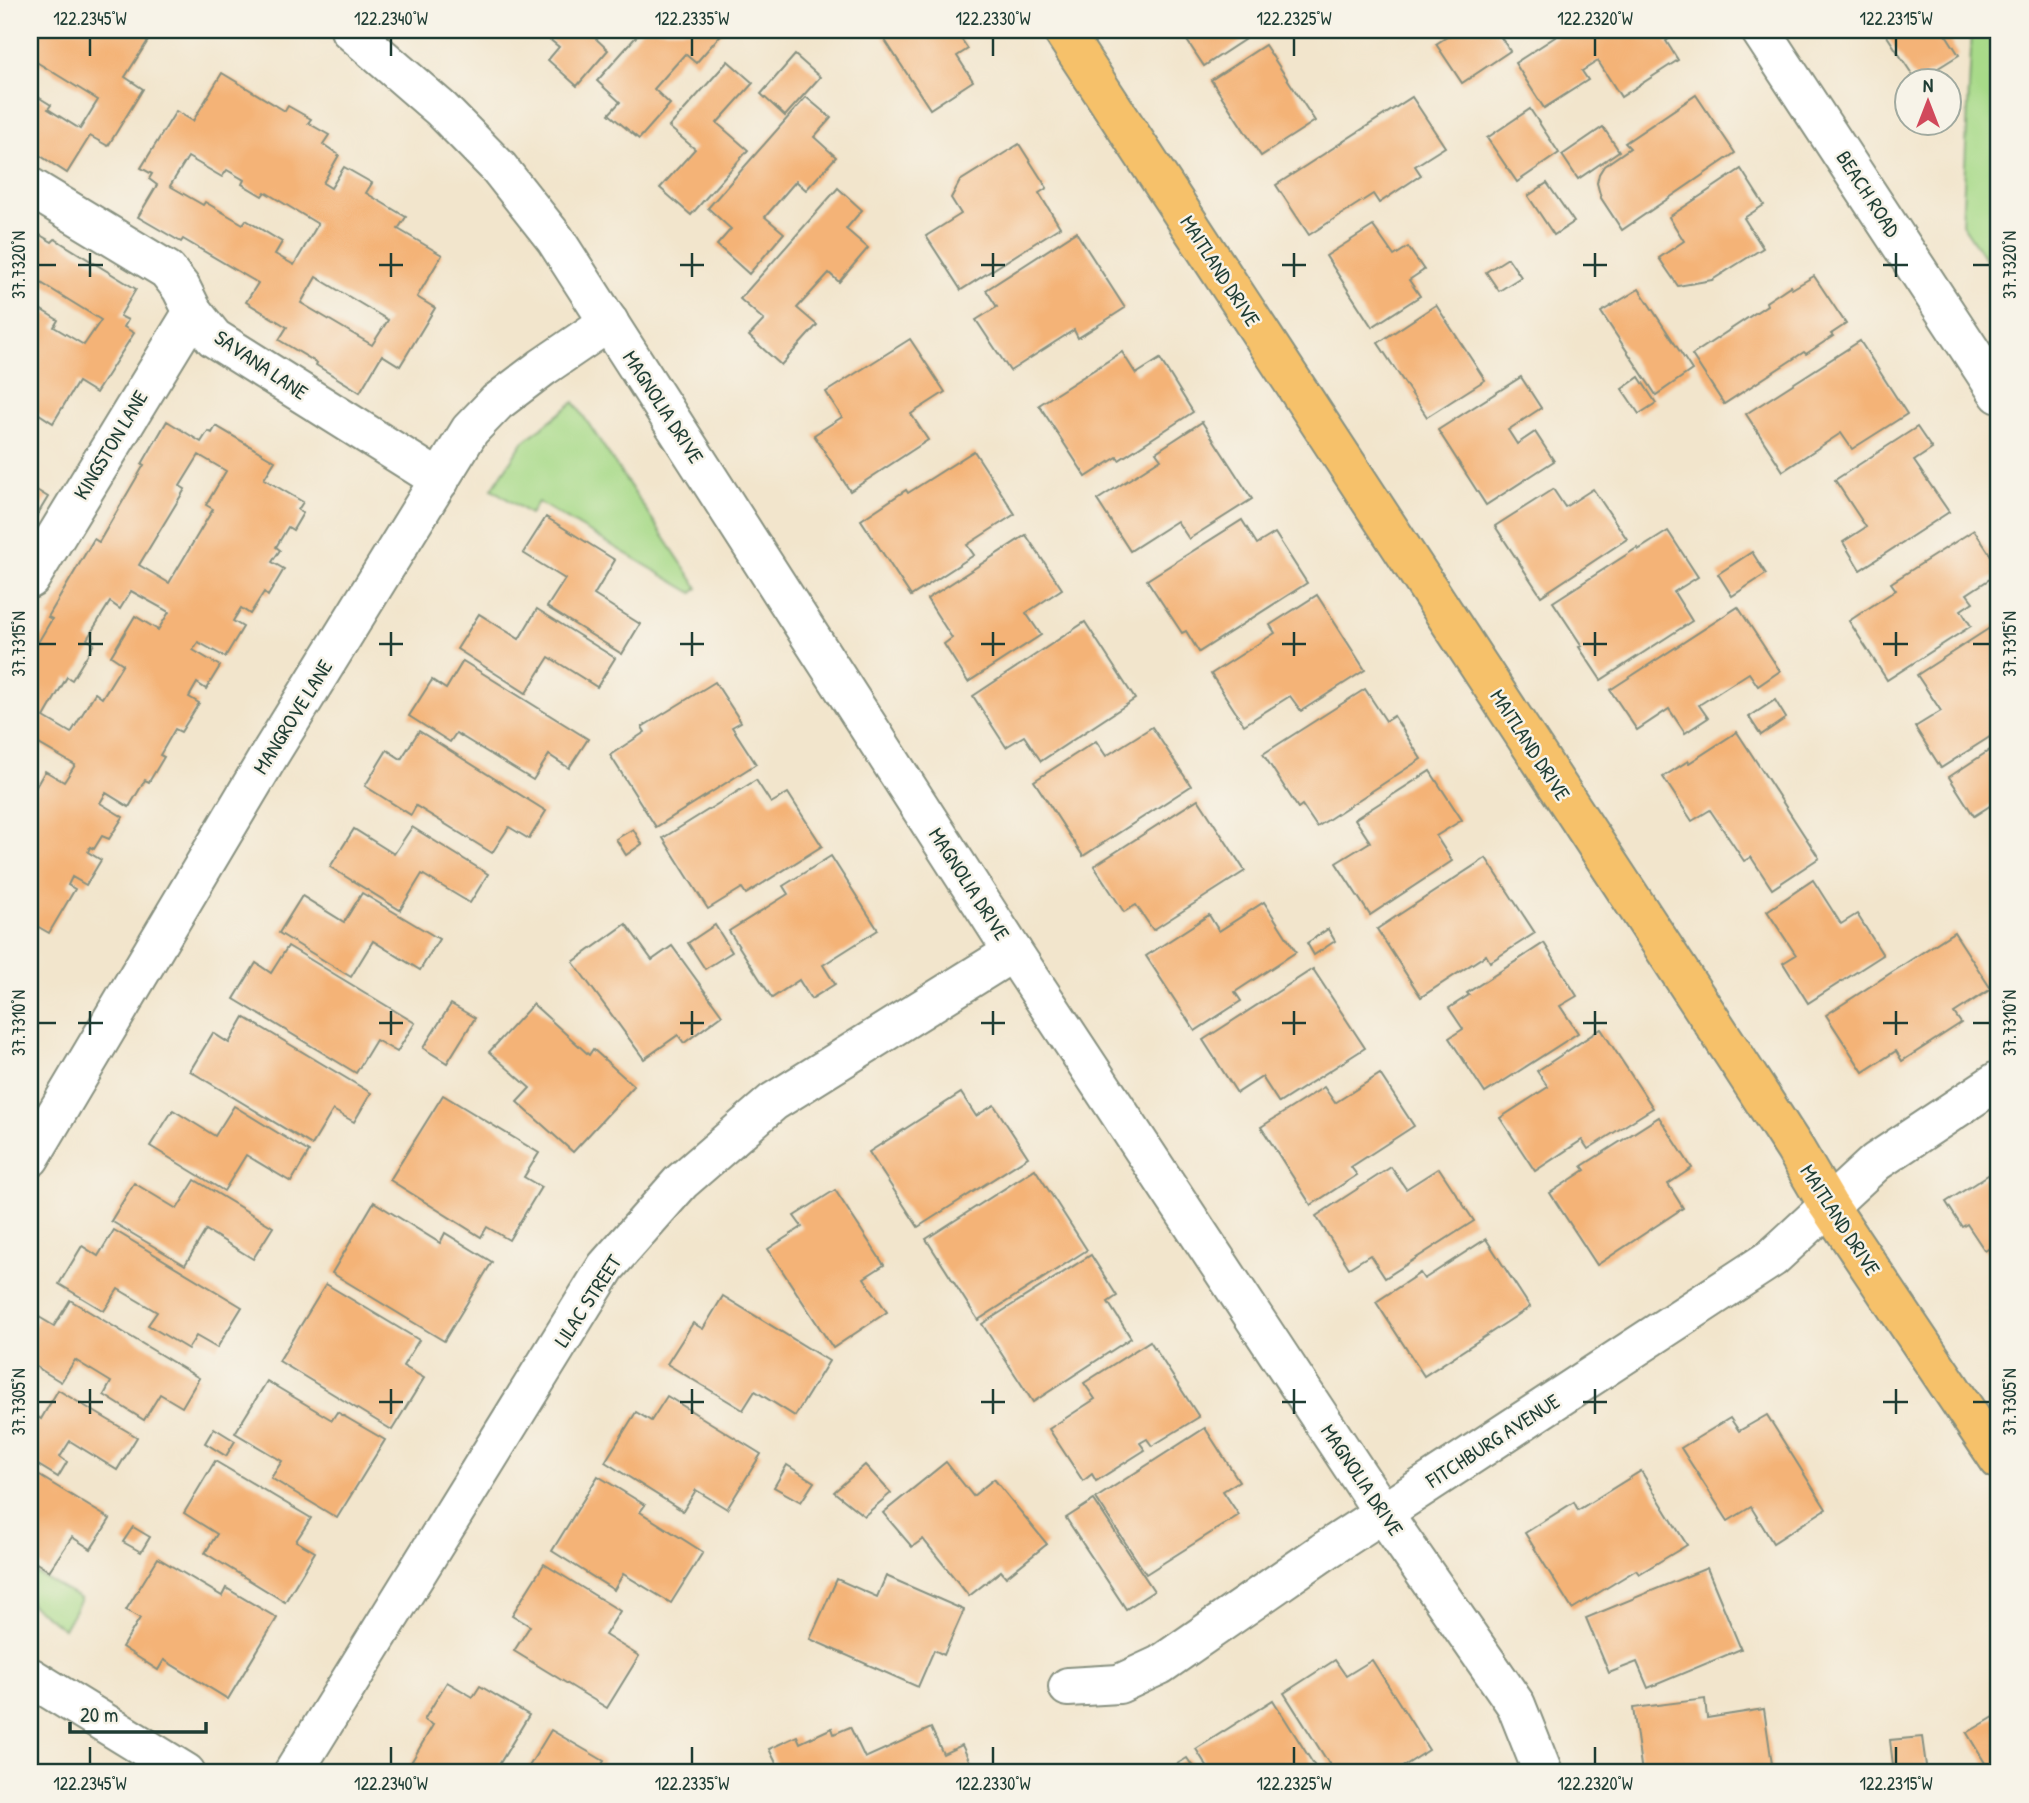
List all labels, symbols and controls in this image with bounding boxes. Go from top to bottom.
text: 122.2345°W [53,6,127,31]
text: 122.2340°W [354,6,428,31]
text: 122.2335°W [655,6,729,31]
text: 122.2330°W [955,6,1031,31]
text: 122.2325°W [1256,6,1332,31]
text: 122.2320°W [1557,6,1633,31]
text: 122.2315°W [1859,6,1933,31]
north arrow [1892,66,1962,136]
text: N [1923,72,1933,98]
street label: BEACH ROAD [1830,145,1907,243]
street label: MAITLAND DRIVE [1174,210,1267,332]
text: 37.7320°N [6,231,31,299]
text: 37.7320°N [1997,231,2022,299]
street label: SAVANA LANE [209,323,314,406]
street label: MAGNOLIA DRIVE [616,345,711,469]
street label: KINGSTON LANE [67,385,155,505]
text: 37.7315°N [6,611,31,677]
text: 37.7315°N [1997,611,2022,677]
street label: MANGROVE LANE [246,654,339,779]
street label: MAITLAND DRIVE [1484,684,1577,806]
street label: MAGNOLIA DRIVE [922,822,1017,946]
text: 37.7310°N [6,990,31,1056]
text: 37.7310°N [1997,990,2022,1056]
street label: MAITLAND DRIVE [1794,1159,1887,1281]
street label: LILAC STREET [547,1248,629,1352]
text: 37.7305°N [6,1368,31,1436]
text: 37.7305°N [1997,1368,2022,1436]
street label: FITCHBURG AVENUE [1419,1386,1565,1495]
street label: MAGNOLIA DRIVE [1314,1418,1411,1541]
scale bar [70,1691,206,1735]
text: 20 m [80,1700,118,1729]
text: 122.2345°W [53,1771,127,1796]
text: 122.2340°W [354,1771,428,1796]
text: 122.2335°W [655,1771,729,1796]
text: 122.2330°W [955,1771,1031,1796]
text: 122.2325°W [1256,1771,1332,1796]
text: 122.2320°W [1557,1771,1633,1796]
text: 122.2315°W [1859,1771,1933,1796]

